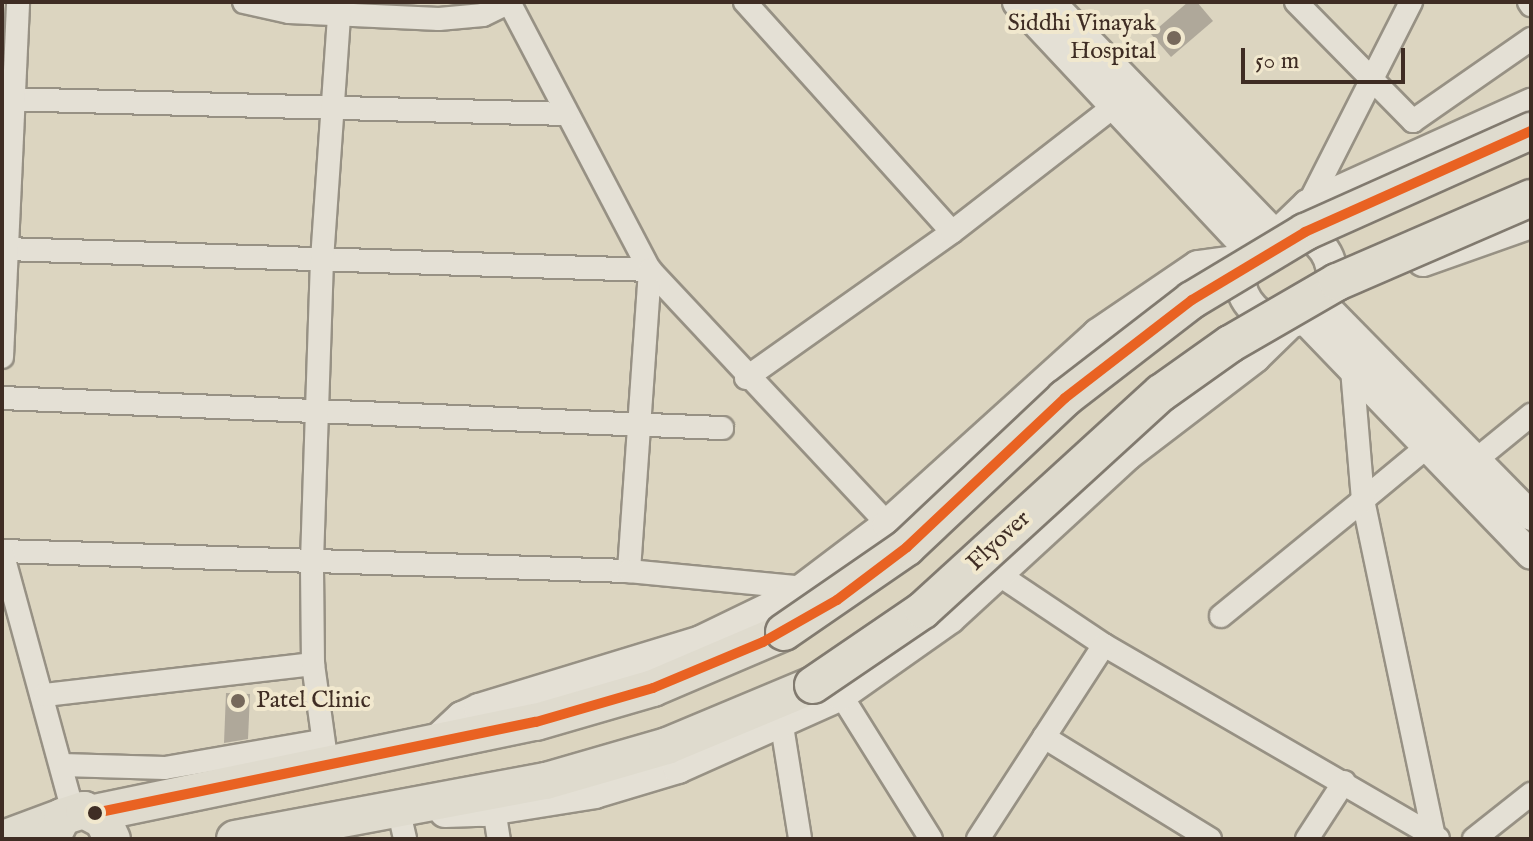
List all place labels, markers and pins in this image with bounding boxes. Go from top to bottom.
place label: Siddhi Vinayak Hospital [1008,10,1156,66]
marker: Siddhi Vinayak Hospital [1163,27,1185,49]
place label: Patel Clinic [256,687,371,715]
marker: Patel Clinic [227,690,249,712]
unlabelled marker [87,805,103,821]

